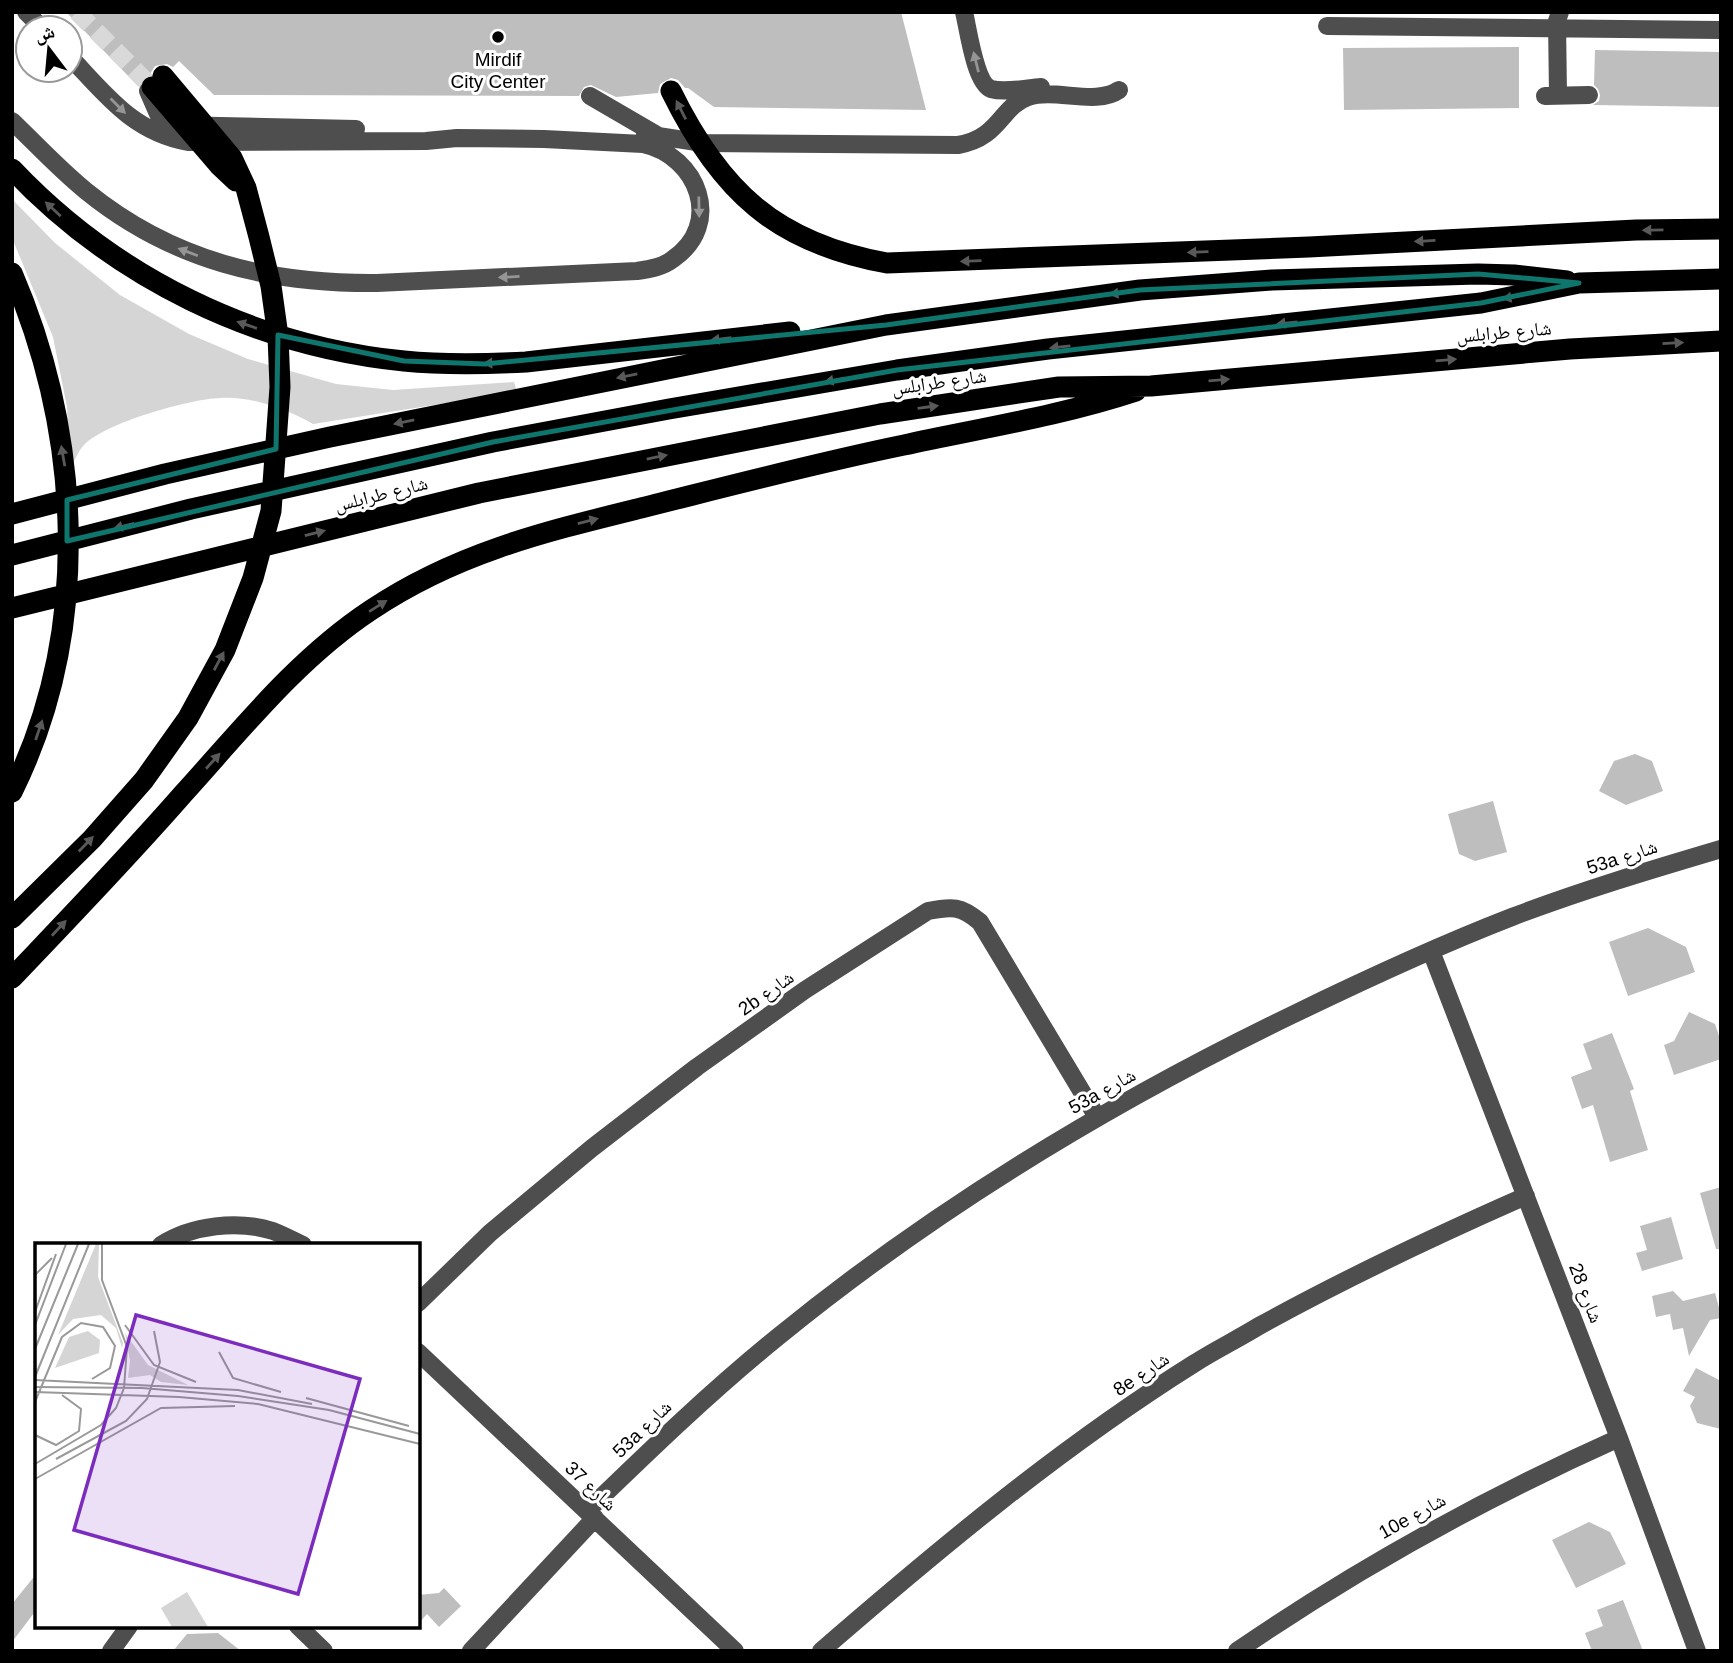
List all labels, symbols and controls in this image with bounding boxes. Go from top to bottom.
north arrow [14,14,84,84]
text: ش [32,20,57,47]
marker: Mirdif City Center [490,29,506,45]
place label: Mirdif City Center [450,49,546,92]
one-way arrow [970,51,981,73]
one-way arrow [109,97,125,114]
one-way arrow [676,100,687,120]
one-way arrow [693,197,705,219]
one-way arrow [45,201,62,217]
one-way arrow [1641,224,1663,236]
one-way arrow [1414,236,1436,247]
one-way arrow [177,246,198,257]
one-way arrow [1187,246,1209,257]
one-way arrow [959,255,981,266]
one-way arrow [498,272,520,283]
one-way arrow [1109,288,1131,299]
one-way arrow [1501,292,1523,303]
street label: شارع طرابلس [1456,317,1552,348]
one-way arrow [1275,318,1297,329]
one-way arrow [236,319,257,330]
one-way arrow [709,334,731,345]
one-way arrow [1662,338,1684,349]
one-way arrow [1049,342,1071,353]
one-way arrow [1435,354,1457,365]
one-way arrow [483,358,505,369]
street label: شارع طرابلس [890,365,988,400]
one-way arrow [616,371,638,382]
one-way arrow [1209,374,1231,385]
one-way arrow [824,375,846,386]
one-way arrow [918,401,940,412]
one-way arrow [393,417,415,428]
one-way arrow [57,445,68,467]
one-way arrow [646,452,668,463]
street label: شارع طرابلس [332,472,430,517]
one-way arrow [577,515,599,526]
one-way arrow [113,521,135,532]
one-way arrow [304,527,326,538]
one-way arrow [369,599,388,612]
one-way arrow [213,651,224,671]
one-way arrow [34,719,45,740]
one-way arrow [205,753,221,770]
street label: 53a شارع [1584,836,1660,879]
one-way arrow [77,837,94,853]
one-way arrow [51,919,67,937]
street label: 2b شارع [734,966,798,1020]
street label: 53a شارع [1065,1064,1140,1119]
inset map [35,1243,420,1628]
street label: شارع 28 [1564,1260,1607,1326]
street label: 8e شارع [1109,1348,1173,1401]
street label: 53a شارع [608,1396,676,1463]
street label: شارع 37 [560,1457,621,1516]
street label: 10e شارع [1375,1489,1450,1544]

